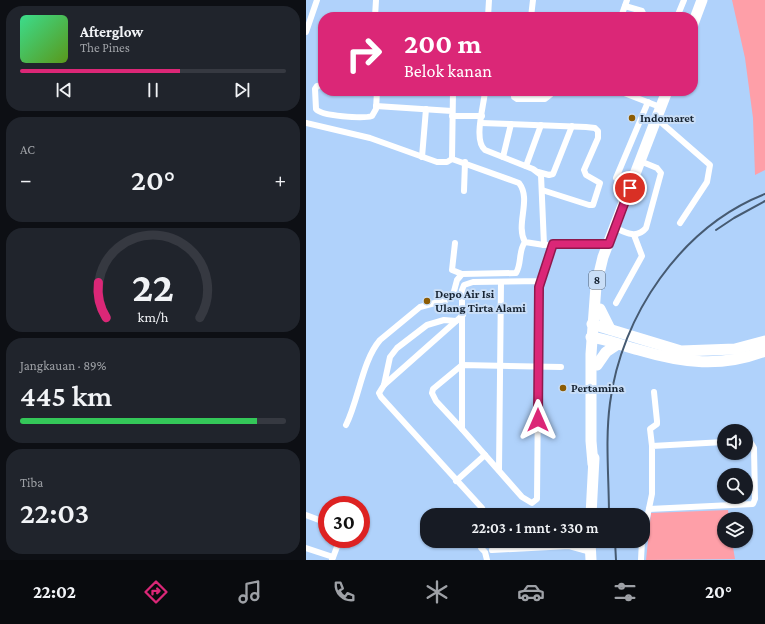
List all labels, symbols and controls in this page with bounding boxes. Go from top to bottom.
text: Afterglow [80,24,143,40]
icon: right [338,28,390,80]
text: 200 m [404,28,481,59]
text: The Pines [80,40,130,55]
text: Belok kanan [404,61,492,81]
icon: previous [53,79,75,101]
icon: pause [142,79,164,101]
icon: next [231,79,253,101]
place label: Indomaret [640,111,695,125]
marker: Indomaret [627,113,637,123]
text: AC [20,142,35,157]
text: 20° [131,163,175,196]
text: − [20,167,32,192]
text: + [274,167,286,192]
pin [613,171,647,205]
icon: arrive [619,177,641,199]
text: 22 [132,264,174,310]
road number: 8 [589,271,605,289]
place label: Depo Air Isi Ulang Tirta Alami [435,287,526,315]
marker: Depo Air Isi Ulang Tirta Alami [422,296,432,306]
text: km/h [138,309,169,325]
text: Jangkauan · 89% [20,358,106,373]
text: 445 km [20,379,112,412]
place label: Pertamina [571,381,624,395]
marker: Pertamina [558,383,568,393]
position arrow [517,399,559,441]
map controls [717,424,753,548]
button: sound [717,424,753,460]
button: search [717,468,753,504]
text: Tiba [20,475,43,490]
text: 22:03 [20,496,89,529]
speed limit sign: 30 [318,496,370,548]
button: layers [717,512,753,548]
text: 22:03 · 1 mnt · 330 m [471,520,599,536]
icon: directions [142,578,170,606]
icon: music [236,578,264,606]
icon: phone [330,578,358,606]
icon: climate [423,578,451,606]
icon: car [517,578,545,606]
icon: filters [611,578,639,606]
text: 22:02 [33,582,76,602]
text: 20° [705,582,732,602]

